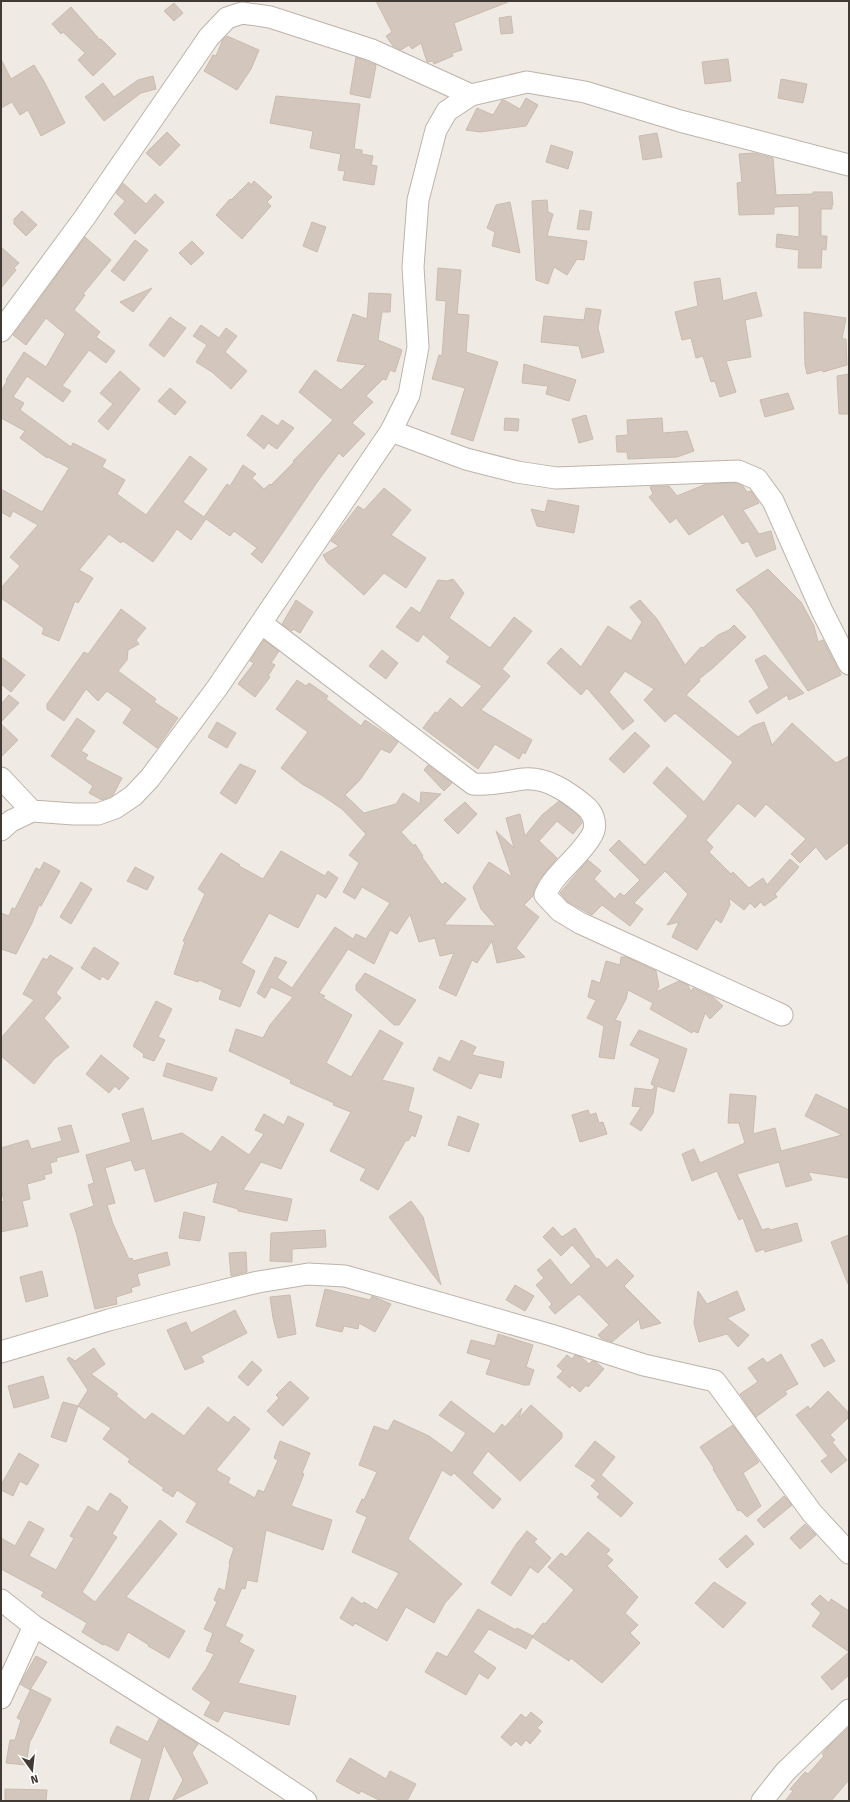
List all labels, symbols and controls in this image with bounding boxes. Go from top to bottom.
north arrow [12,1750,52,1790]
text: N [29,1772,40,1786]

